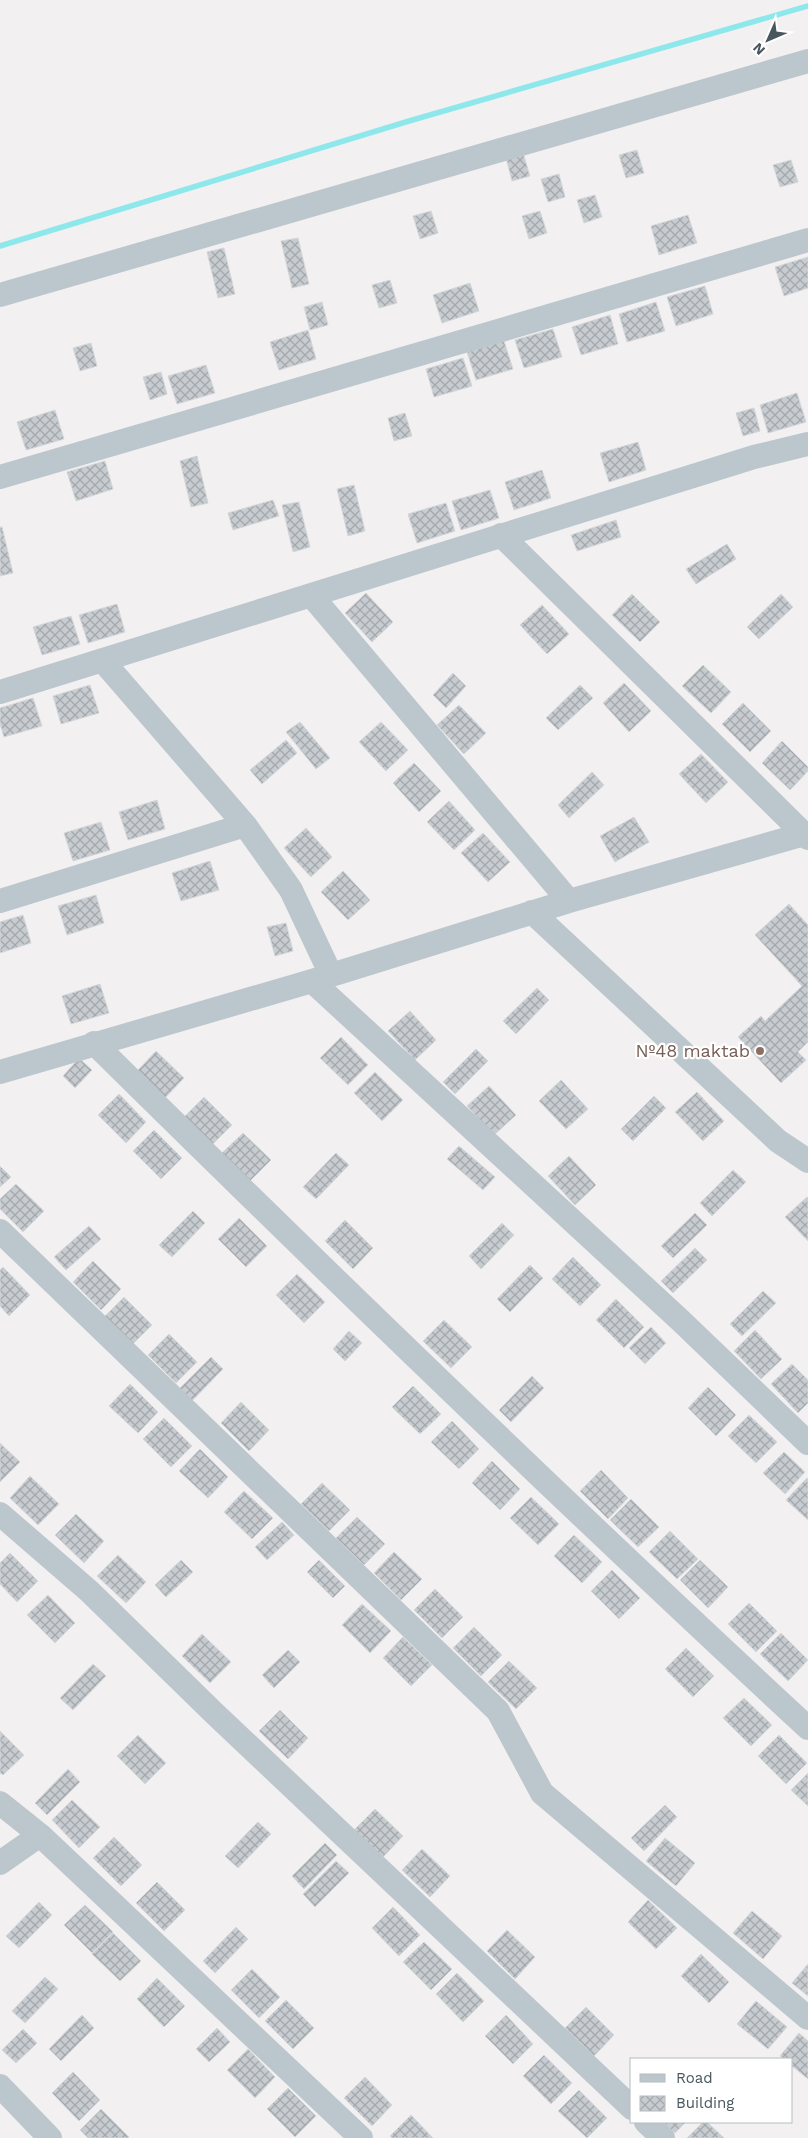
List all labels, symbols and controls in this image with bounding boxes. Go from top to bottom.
north arrow [743,15,793,65]
text: N [749,40,768,59]
place label: №48 maktab [636,1040,750,1061]
marker: №48 maktab [754,1045,766,1057]
legend [630,2058,793,2123]
text: Road [676,2069,713,2087]
text: Building [676,2094,734,2112]

